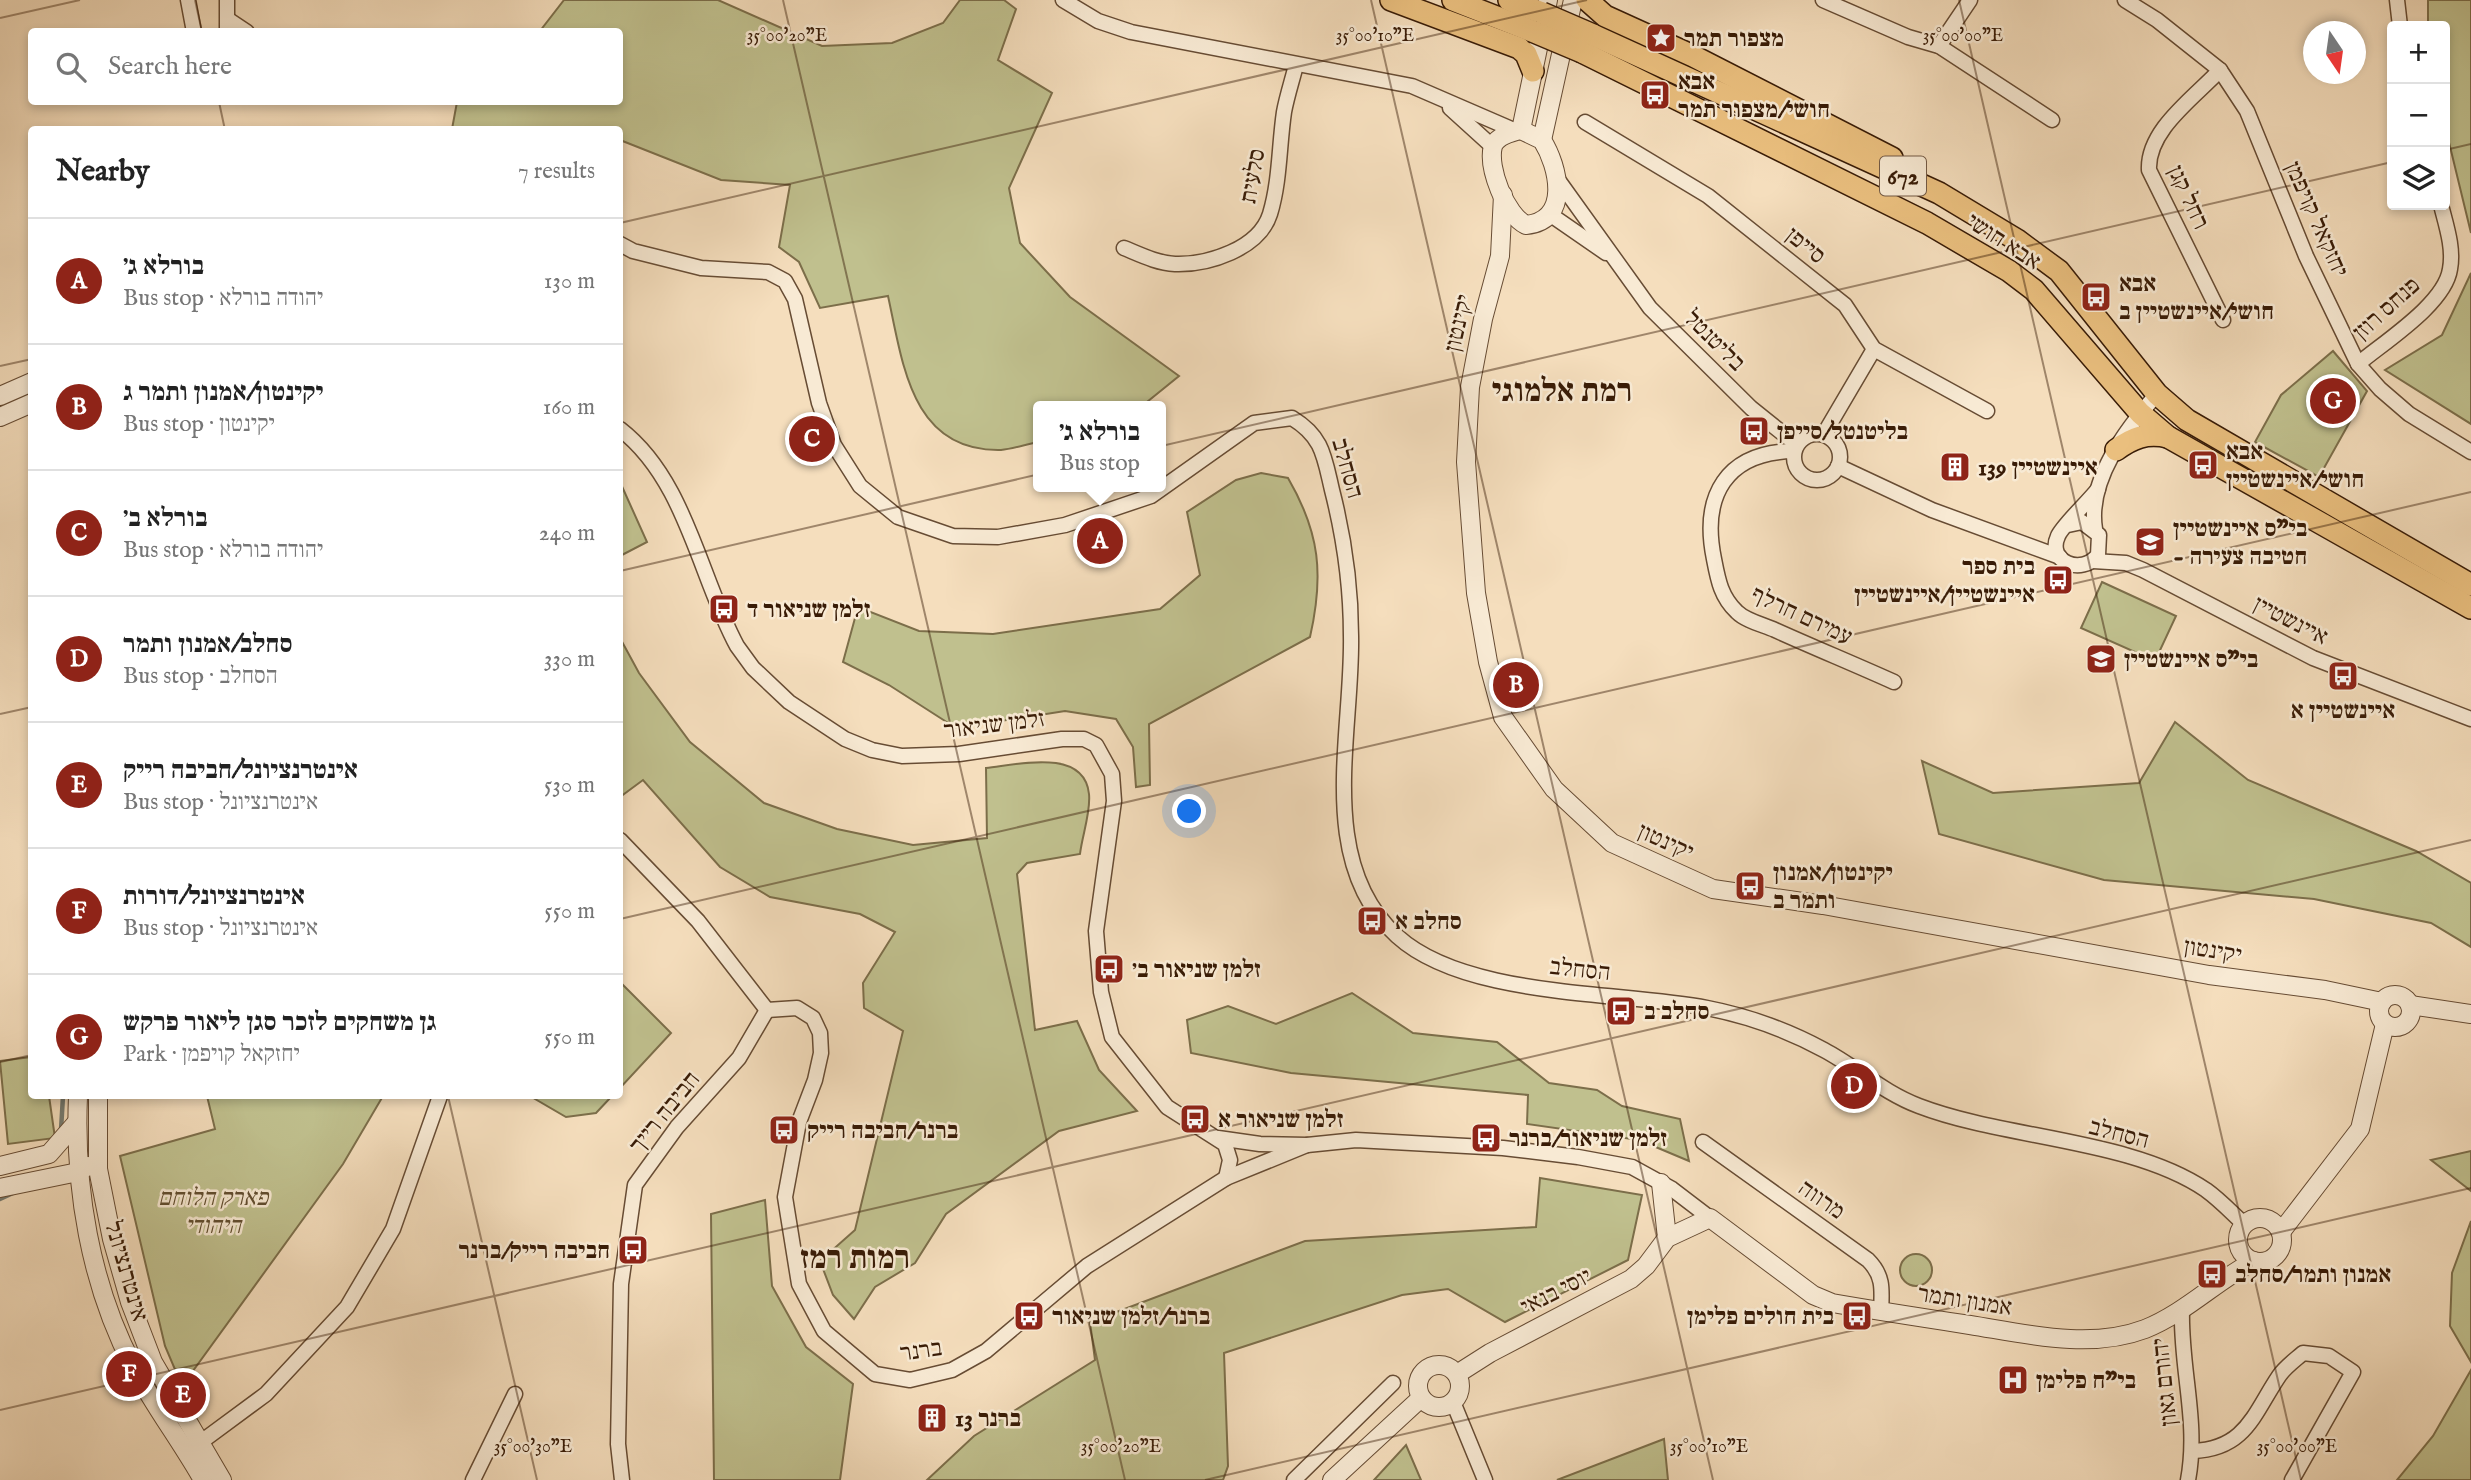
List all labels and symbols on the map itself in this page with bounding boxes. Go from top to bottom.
place icon: מצפור תמר [1644,21,1678,55]
north arrow [2303,21,2366,84]
place label: מצפור תמר [1684,24,1784,55]
text: 35°00'20"E [747,25,827,48]
text: 35°00'10"E [1336,25,1414,48]
text: 35°00'00"E [1923,25,2003,48]
place label: אבא חושי/מצפור תמר [1678,67,1830,126]
bus stop icon: אבא חושי/מצפור תמר [1638,78,1672,112]
street label: סלעית [1233,146,1274,206]
road number: 672 [1880,156,1926,196]
street label: יחזקאל קויפמן [2276,157,2355,282]
street label: רחל קגן [2159,161,2216,235]
street label: אבא חושי [1960,207,2046,278]
street label: סייפן [1779,221,1831,272]
place label: אבא חושי/איינשטיין ב [2119,269,2274,328]
street label: פנחס רוזן [2347,271,2427,347]
bus stop icon: אבא חושי/איינשטיין ב [2079,280,2113,314]
street label: יקינטון [1438,292,1481,355]
street label: בליטנטל [1676,304,1751,379]
district label: רמת אלמוגי [1492,372,1632,413]
pin: G [2310,375,2356,427]
pin: C [789,413,835,465]
bus stop icon: בליטנטל/סייפן [1737,414,1771,448]
place label: בליטנטל/סייפן [1777,417,1908,448]
street label: הסחלב [1323,435,1370,502]
place label: אבא חושי/איינשטיין [2226,437,2364,496]
bus stop icon: אבא חושי/איינשטיין [2186,448,2220,482]
building icon: איינשטיין 139 [1938,450,1972,484]
place label: איינשטיין 139 [1978,453,2098,484]
place label: בי"ס איינשטיין - חטיבה צעירה [2173,514,2307,573]
pin: A [1077,515,1123,567]
school or university icon: בי"ס איינשטיין - חטיבה צעירה [2133,525,2167,559]
place label: בית ספר איינשטיין/איינשטיין [1854,552,2035,611]
bus stop icon: בית ספר איינשטיין/איינשטיין [2041,563,2075,597]
street label: עמירם חרלף [1746,580,1857,653]
street label: איינשטיין [2248,589,2333,653]
bus stop icon: זלמן שניאור ד [707,592,741,626]
place label: זלמן שניאור ד [747,595,871,626]
school or university icon: בי"ס איינשטיין [2084,642,2118,676]
place label: בי"ס איינשטיין [2124,645,2258,676]
pin: B [1493,659,1539,711]
bus stop icon: איינשטיין א [2326,659,2360,693]
place label: איינשטיין א [2291,696,2395,727]
street label: זלמן שניאור [942,704,1046,747]
your location [1172,794,1206,828]
street label: יקינטון [1633,816,1698,868]
place label: יקינטון/אמנון ותמר ב [1773,858,1893,917]
bus stop icon: יקינטון/אמנון ותמר ב [1733,869,1767,903]
bus stop icon: סחלב א [1355,904,1389,938]
place label: סחלב א [1395,907,1462,938]
street label: יקינטון [2182,932,2244,971]
bus stop icon: זלמן שניאור ב׳ [1092,952,1126,986]
street label: הסחלב [1548,952,1612,989]
place label: זלמן שניאור ב׳ [1132,955,1261,986]
bus stop icon: סחלב ב [1604,994,1638,1028]
place label: סחלב ב [1644,997,1709,1028]
pin: D [1831,1060,1877,1112]
street label: חביבה רייך [623,1066,708,1160]
bus stop icon: זלמן שניאור א [1178,1102,1212,1136]
place label: זלמן שניאור א [1218,1105,1344,1136]
street label: הסחלב [2085,1112,2152,1157]
bus stop icon: ברנר/חביבה רייק [767,1113,801,1147]
place label: ברנר/חביבה רייק [807,1116,958,1147]
bus stop icon: זלמן שניאור/ברנר [1469,1121,1503,1155]
place label: זלמן שניאור/ברנר [1509,1124,1667,1155]
street label: מרווה [1792,1173,1851,1227]
park label: פארק הלוחם היהודי [158,1183,270,1242]
street label: אינטרנציונל [96,1218,155,1325]
bus stop icon: חביבה רייק/ברנר [616,1233,650,1267]
place label: חביבה רייק/ברנר [459,1236,610,1267]
district label: רמות רמז [800,1239,910,1280]
bus stop icon: אמנון ותמר/סחלב [2195,1257,2229,1291]
place label: אמנון ותמר/סחלב [2235,1260,2391,1291]
street label: יוסי בנאי [1516,1261,1597,1323]
street label: אמנון ותמר [1915,1279,2014,1324]
bus stop icon: ברנר/זלמן שניאור [1012,1299,1046,1333]
bus stop icon: בית חולים פלימן [1840,1299,1874,1333]
place label: ברנר/זלמן שניאור [1052,1302,1210,1333]
place label: בית חולים פלימן [1687,1302,1834,1333]
street label: ברנר [898,1333,944,1370]
street label: יהורם גאון [2145,1336,2186,1427]
pin: F [106,1348,152,1400]
hospital icon: בי"ח פלימן [1996,1363,2030,1397]
place label: בי"ח פלימן [2036,1366,2136,1397]
pin: E [160,1369,206,1421]
building icon: ברנר 13 [915,1401,949,1435]
place label: ברנר 13 [955,1404,1021,1435]
text: 35°00'30"E [494,1436,572,1459]
text: 35°00'20"E [1081,1436,1161,1459]
text: 35°00'10"E [1670,1436,1748,1459]
text: 35°00'00"E [2257,1436,2337,1459]

